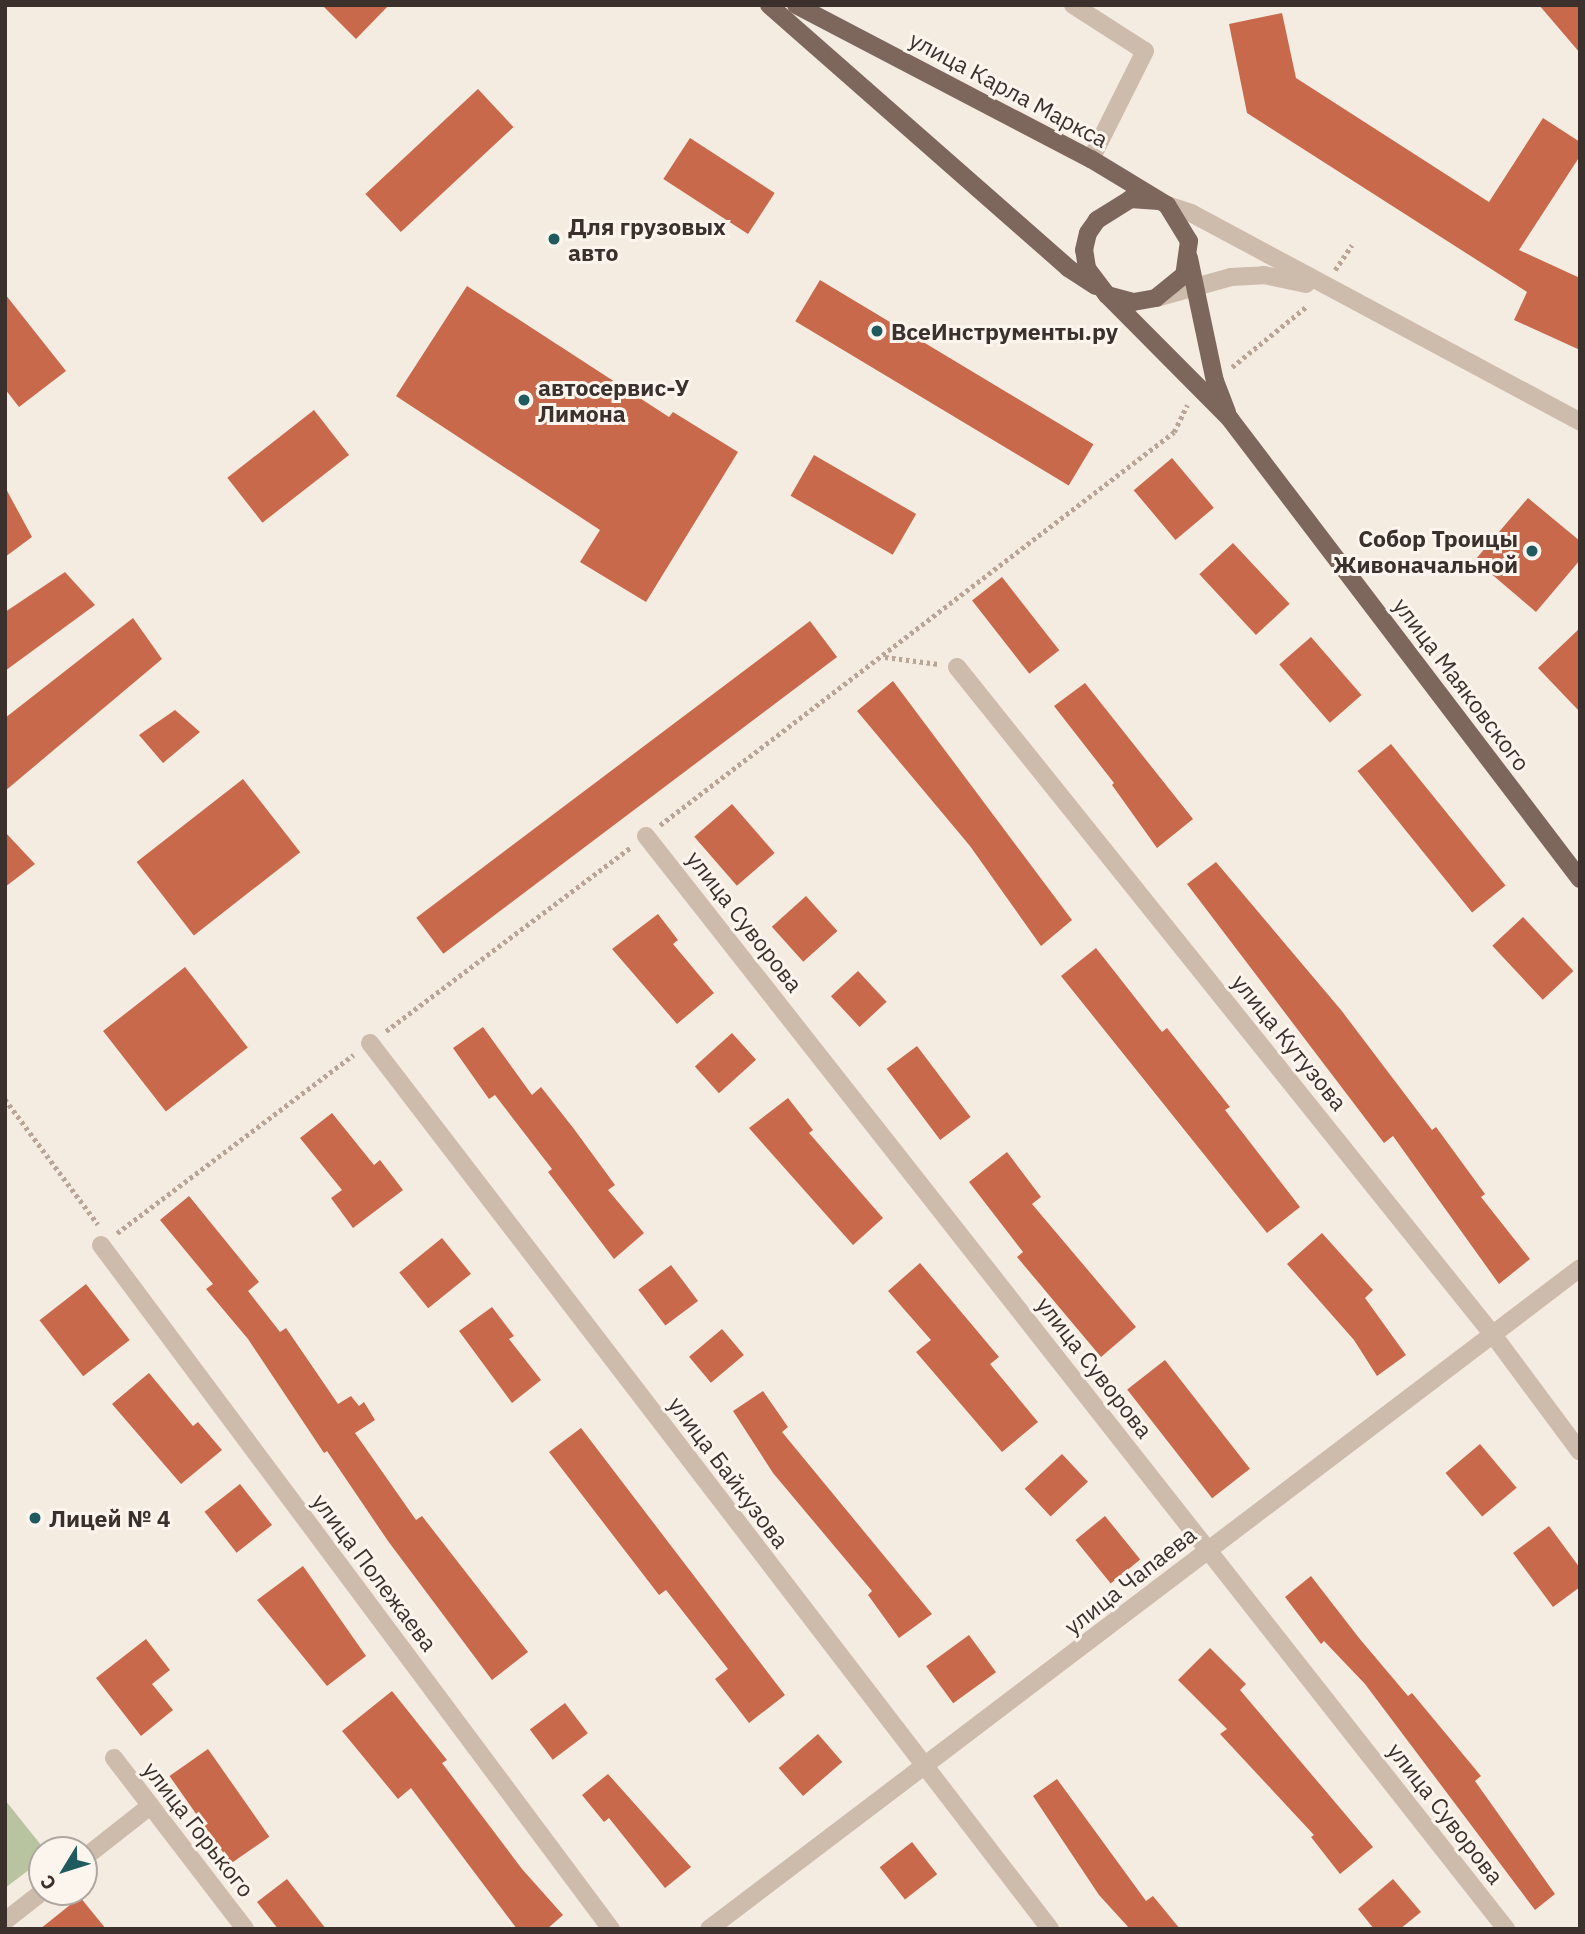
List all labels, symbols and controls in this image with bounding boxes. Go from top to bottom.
street label: улица Карла Маркса [905,25,1113,153]
place label: Для грузовых авто [568,212,726,266]
marker: Для грузовых авто [546,231,562,247]
place label: ВсеИнструменты.ру [891,317,1118,345]
marker: ВсеИнструменты.ру [869,323,885,339]
place label: автосервис-У Лимона [538,373,689,427]
marker: автосервис-У Лимона [516,392,532,408]
place label: Собор Троицы Живоначальной [1333,524,1518,578]
marker: Собор Троицы Живоначальной [1524,543,1540,559]
street label: улица Маяковского [1388,592,1536,776]
street label: улица Суворова [681,845,809,997]
street label: улица Кутузова [1227,968,1353,1116]
street label: улица Суворова [1031,1291,1159,1443]
street label: улица Байкузова [663,1391,795,1553]
street label: улица Полежаева [307,1488,443,1656]
place label: Лицей № 4 [49,1504,171,1532]
marker: Лицей № 4 [27,1510,43,1526]
street label: улица Чапаева [1059,1520,1201,1640]
street label: улица Суворова [1382,1737,1510,1889]
street label: улица Горького [138,1756,260,1902]
north arrow [28,1836,98,1906]
text: С [35,1870,61,1895]

